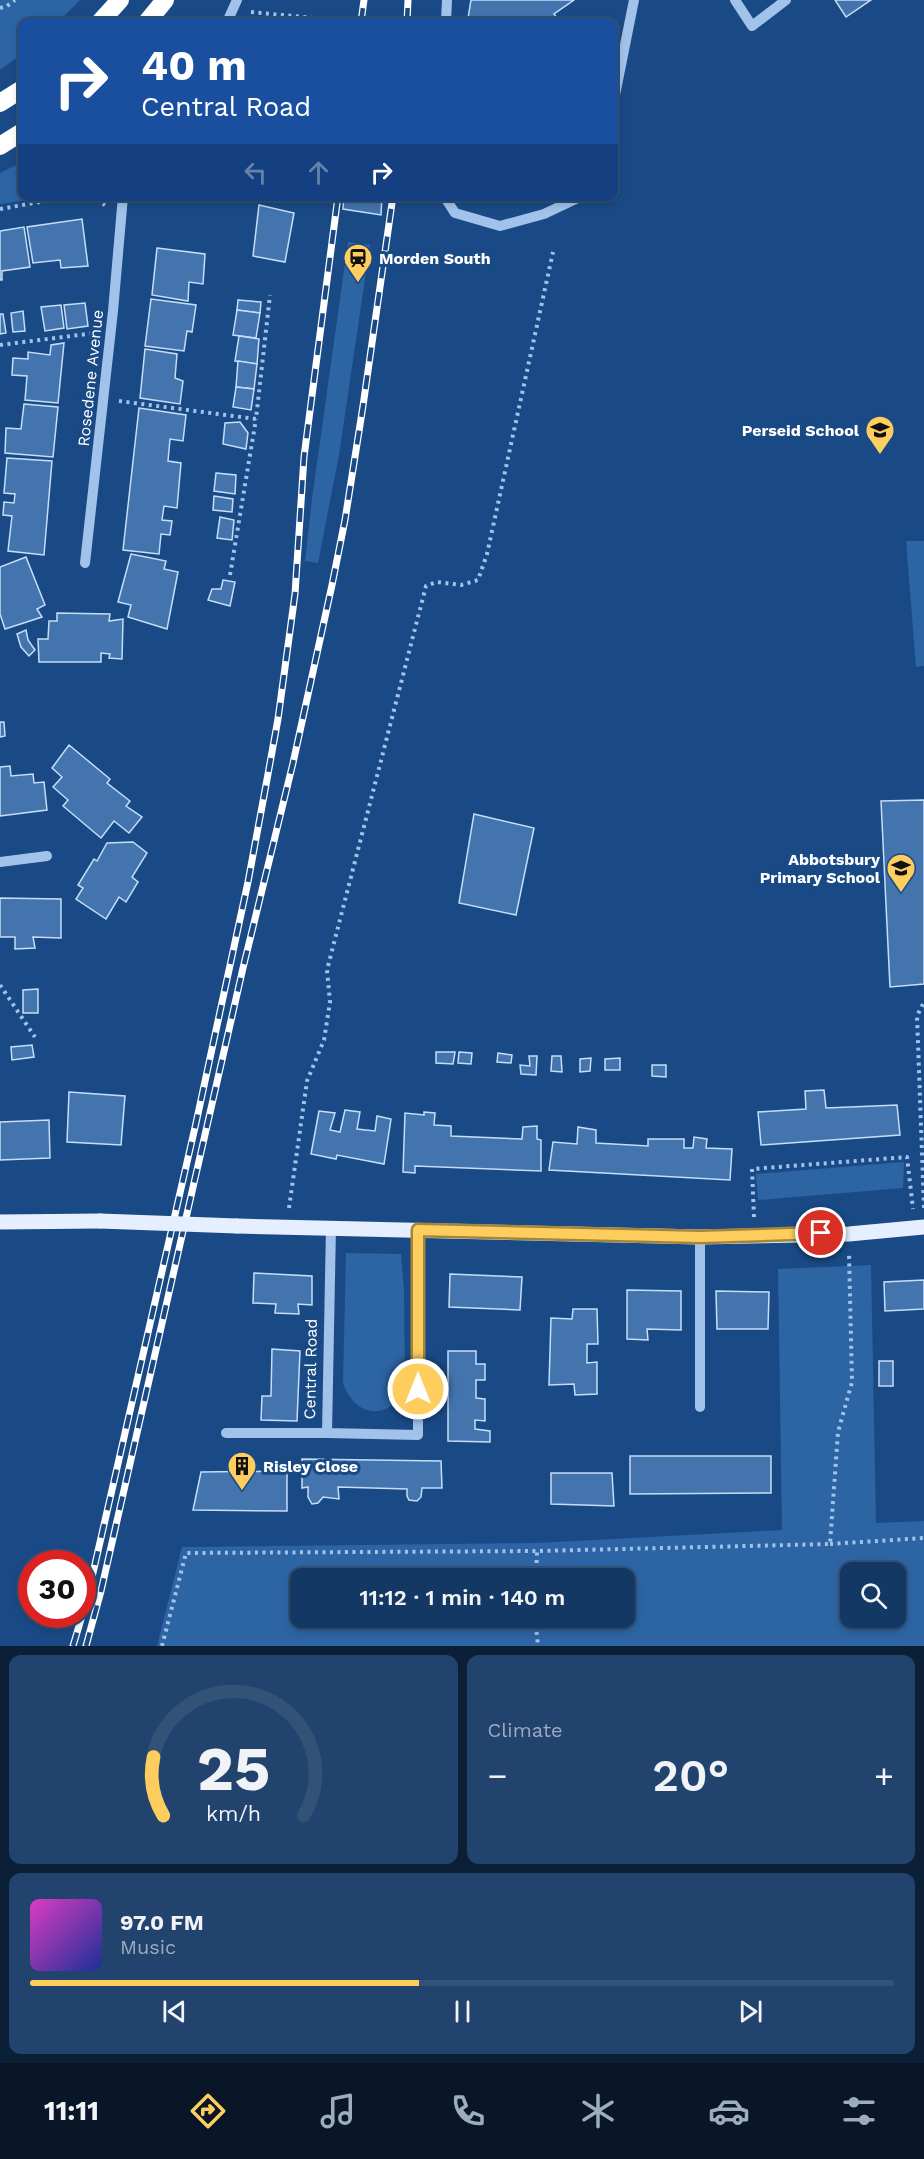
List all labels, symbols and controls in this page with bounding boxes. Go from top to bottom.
text: 40 m [141,41,247,90]
icon: right [42,42,120,120]
text: Central Road [141,91,311,123]
icon: left [239,156,272,189]
icon: ahead [302,156,335,189]
icon: right [365,156,398,189]
station icon: Morden South [342,242,374,284]
place label: Morden South [379,249,491,268]
street label: Rosedene Avenue [74,309,107,447]
school or university icon: Perseid School [864,414,896,456]
place label: Perseid School [742,421,860,440]
place label: Abbotsbury Primary School [760,850,881,887]
school or university icon: Abbotsbury Primary School [885,852,917,894]
pin [795,1207,846,1258]
icon: arrive [804,1216,837,1249]
street label: Central Road [300,1318,321,1420]
position arrow [386,1357,450,1421]
building icon: Risley Close [226,1450,258,1492]
place label: Risley Close [263,1457,358,1476]
speed limit sign: 30 [18,1550,96,1628]
map controls [840,1562,906,1628]
button: search [840,1562,906,1628]
text: 11:12 · 1 min · 140 m [360,1585,565,1610]
text: Climate [488,1718,563,1742]
text: 25 [196,1732,270,1805]
text: 20° [652,1749,729,1802]
text: − [488,1756,507,1795]
text: + [874,1756,894,1795]
text: km/h [206,1802,261,1827]
text: 97.0 FM [120,1910,204,1935]
text: Music [120,1935,176,1959]
icon: previous [158,1995,191,2028]
icon: pause [446,1995,479,2028]
icon: next [734,1995,767,2028]
icon: directions [187,2090,229,2132]
icon: music [317,2090,359,2132]
icon: phone [447,2090,489,2132]
icon: climate [577,2090,619,2132]
icon: car [708,2090,750,2132]
icon: filters [838,2090,880,2132]
text: 11:11 [44,2095,99,2127]

